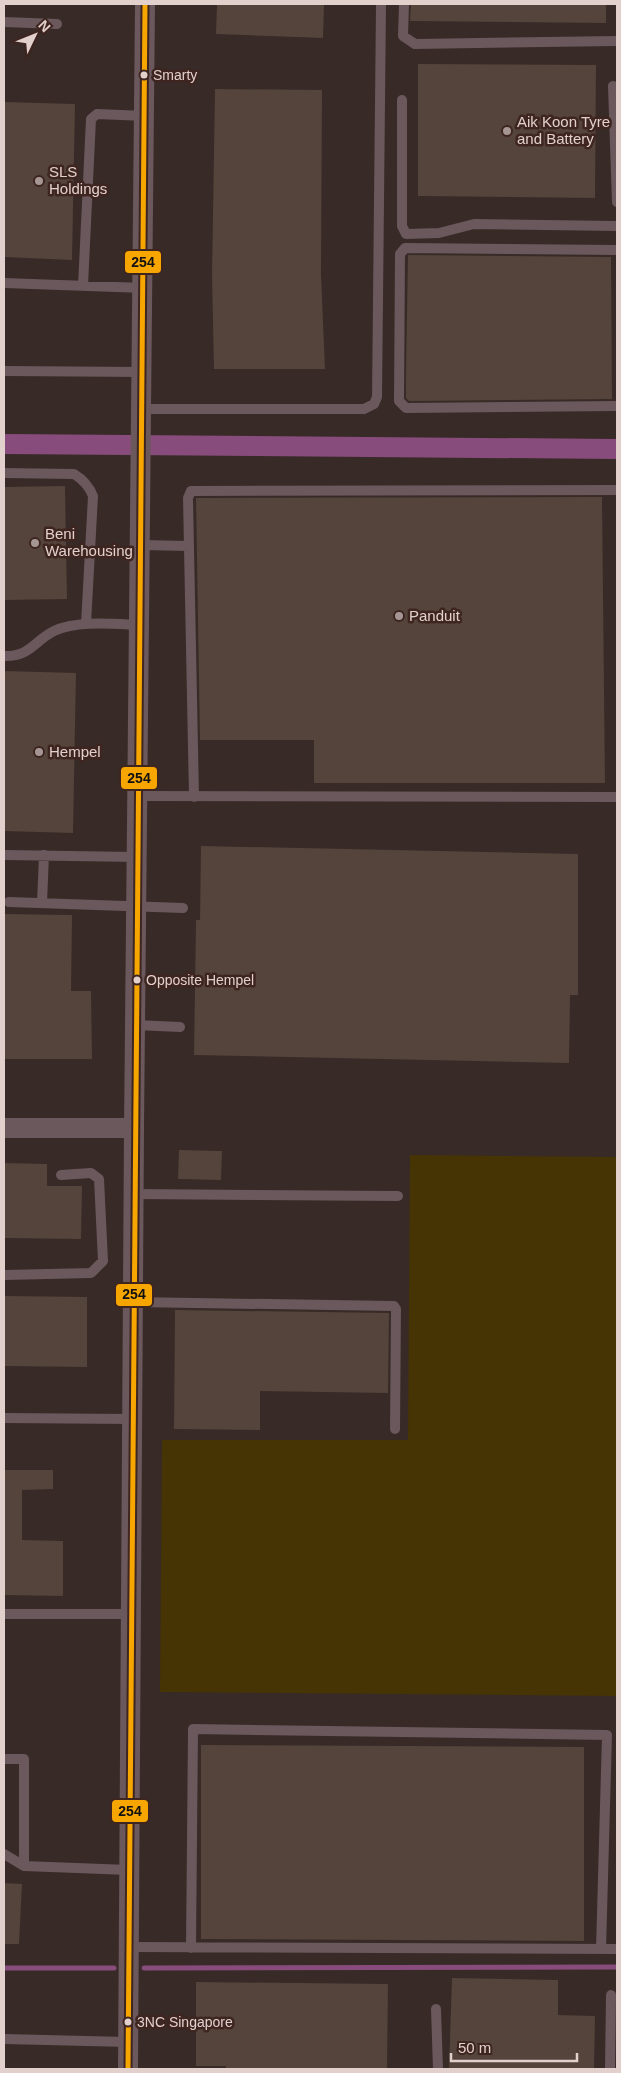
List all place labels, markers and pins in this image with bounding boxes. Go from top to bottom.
place label: Smarty [153,67,197,83]
marker: Smarty [139,70,149,80]
place label: Aik Koon Tyre and Battery [517,113,610,147]
marker: Aik Koon Tyre and Battery [501,125,513,137]
place label: SLS Holdings [49,163,107,197]
marker: SLS Holdings [33,175,45,187]
place label: Beni Warehousing [45,525,133,559]
marker: Beni Warehousing [29,537,41,549]
place label: Panduit [409,607,461,624]
marker: Panduit [393,610,405,622]
place label: Hempel [49,743,101,760]
marker: Hempel [33,746,45,758]
place label: Opposite Hempel [146,972,254,988]
marker: Opposite Hempel [132,975,142,985]
place label: 3NC Singapore [137,2014,233,2030]
marker: 3NC Singapore [123,2017,133,2027]

